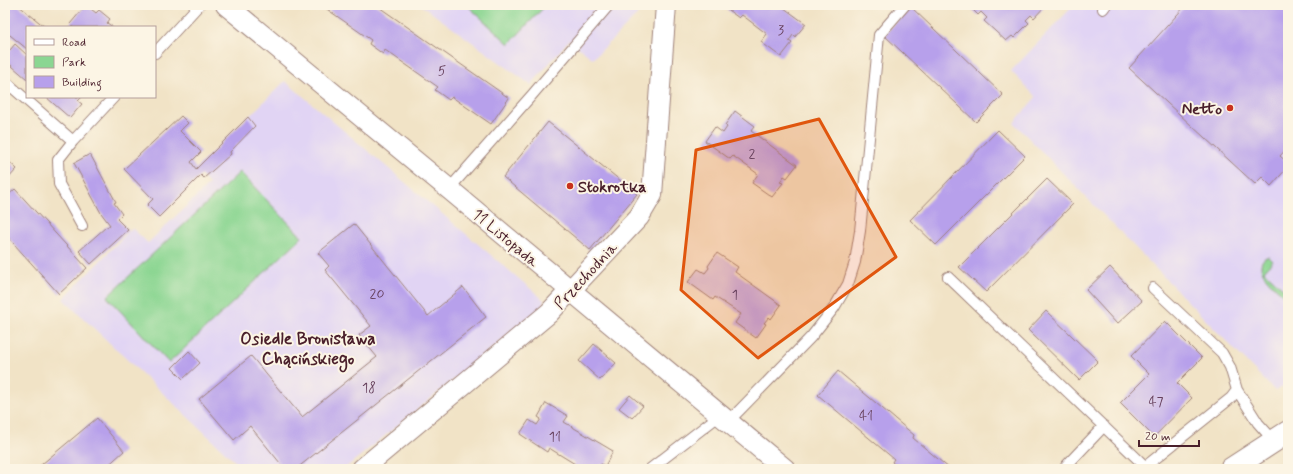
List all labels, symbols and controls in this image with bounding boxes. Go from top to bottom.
house number: 3 [778,21,784,39]
legend [26,26,156,98]
text: Road [62,35,86,51]
text: Park [62,55,86,71]
house number: 5 [438,62,446,80]
text: Building [62,75,102,92]
place label: Netto [1182,99,1222,120]
marker: Netto [1225,103,1235,113]
house number: 2 [749,145,756,163]
place label: Stokrotka [578,177,647,198]
marker: Stokrotka [565,181,575,191]
street label: 11 Listopada [467,204,543,272]
street label: Przechodnia [550,238,623,314]
house number: 20 [370,285,384,303]
house number: 1 [732,286,738,304]
district label: Osiedle Bronisława Chącińskiego [240,328,376,373]
house number: 18 [362,379,376,397]
house number: 47 [1148,393,1164,411]
house number: 41 [859,407,873,425]
scale bar [1139,422,1199,448]
house number: 11 [549,428,561,446]
text: 20 m [1145,429,1171,445]

